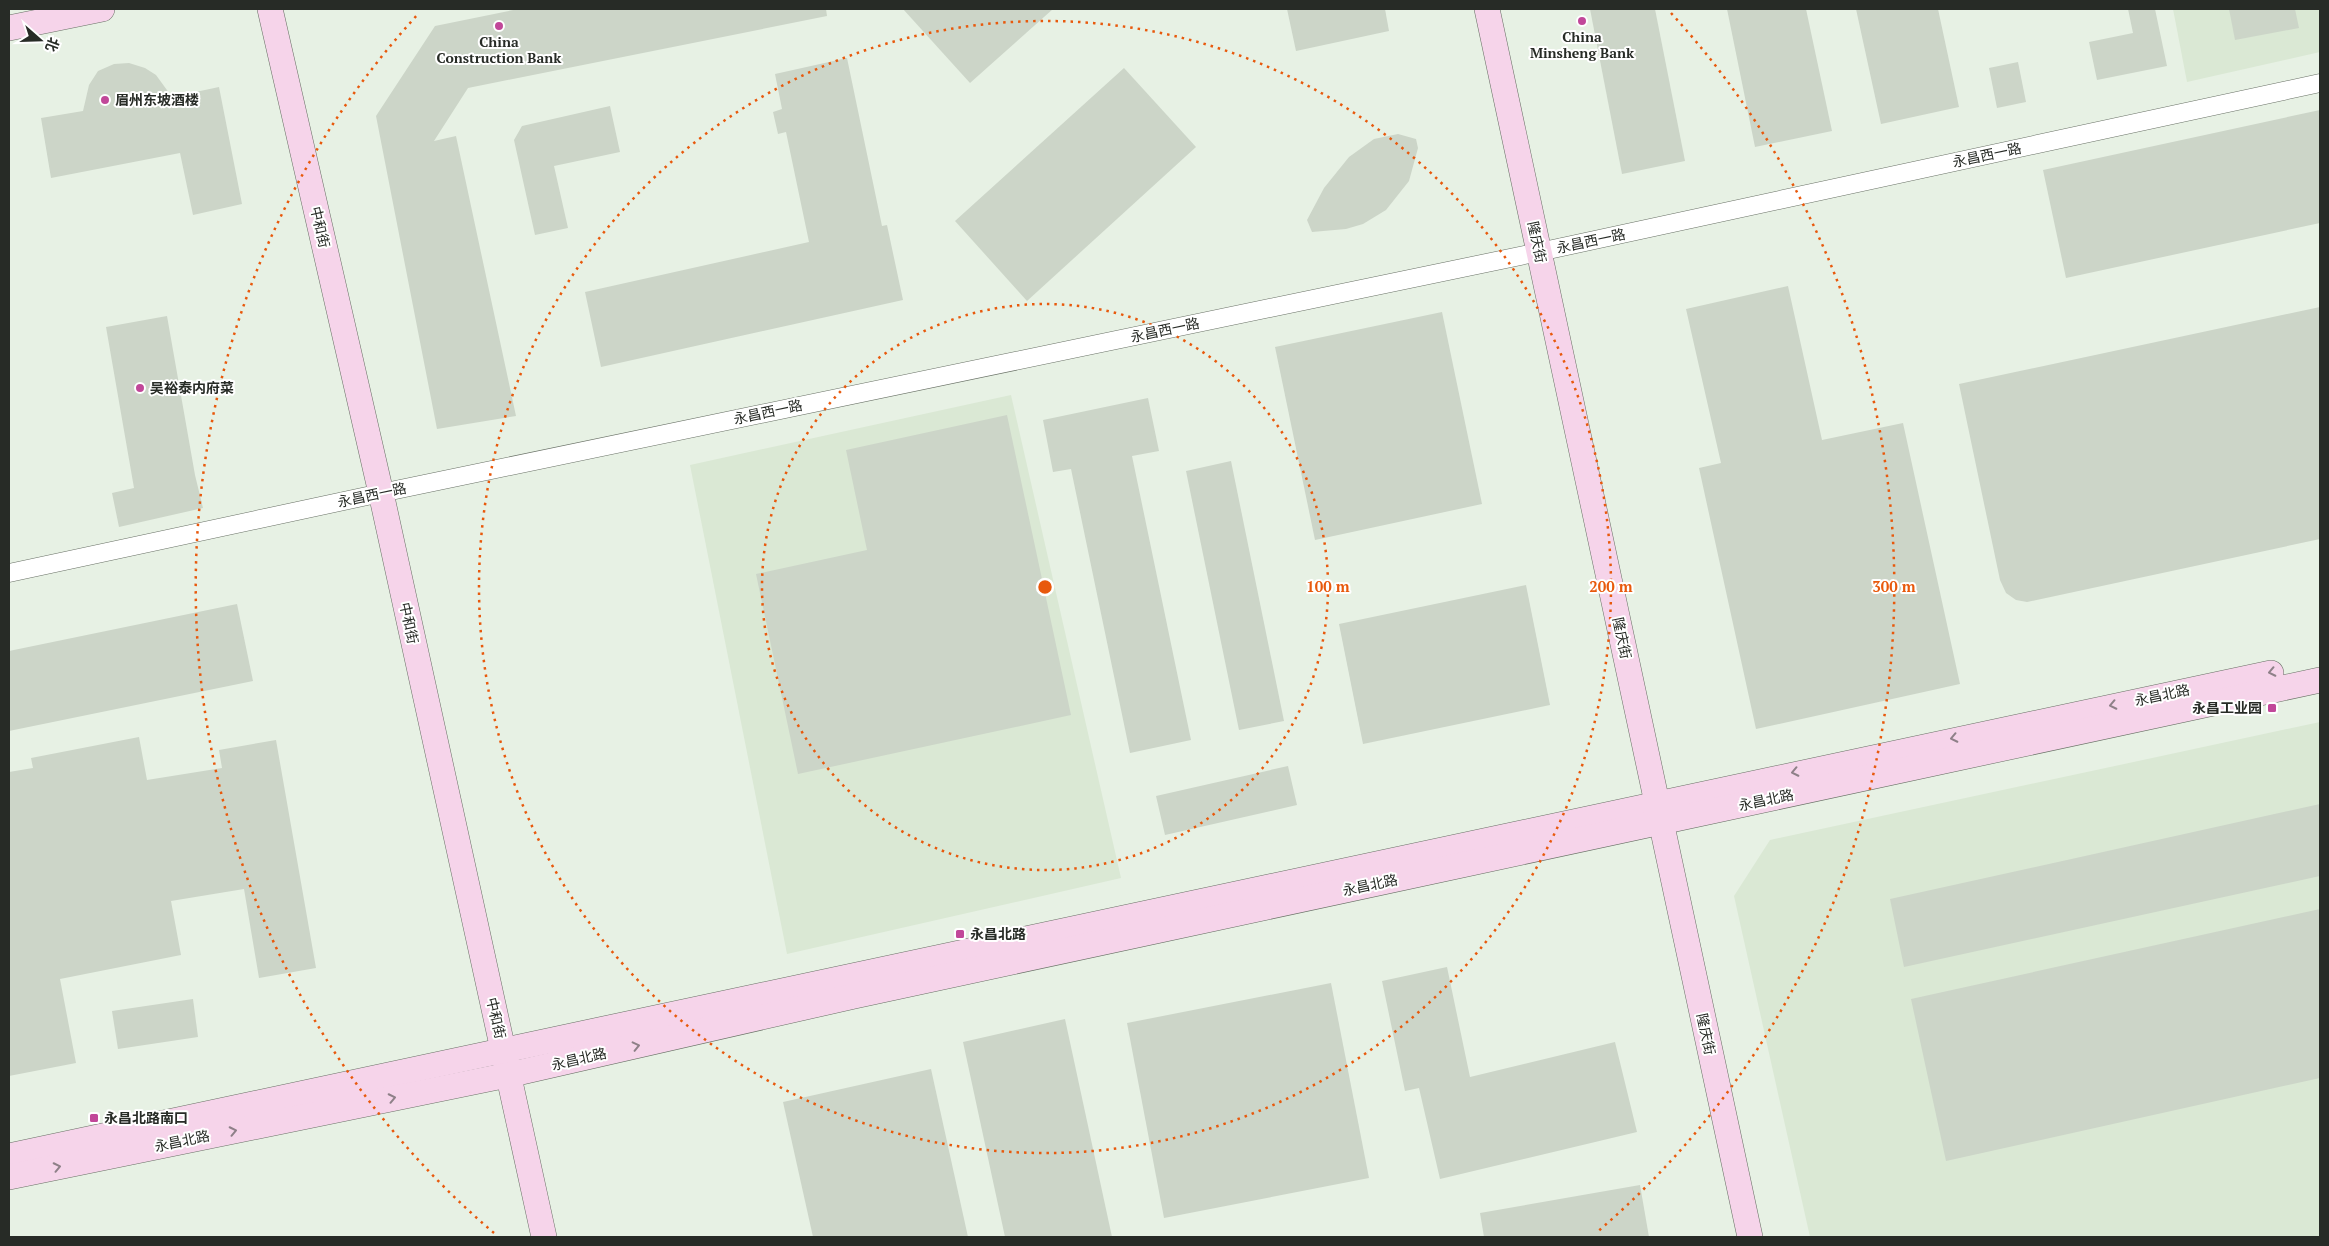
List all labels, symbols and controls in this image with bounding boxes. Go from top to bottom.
north arrow [15,15,65,65]
marker: China Minsheng Bank [1576,15,1588,27]
marker: China Construction Bank [493,20,505,32]
place label: China Minsheng Bank [1530,27,1635,62]
place label: China Construction Bank [437,32,562,67]
text: 北 [41,35,64,54]
place label: 眉州东坡酒楼 [115,90,199,109]
marker: 眉州东坡酒楼 [99,94,111,106]
street label: 永昌西一路 [1951,138,2023,171]
street label: 中和街 [307,204,334,249]
street label: 隆庆街 [1524,219,1551,264]
street label: 永昌西一路 [1555,224,1627,257]
street label: 永昌西一路 [1129,313,1201,346]
place label: 吴裕泰内府菜 [150,378,234,397]
marker: 吴裕泰内府菜 [134,382,146,394]
street label: 永昌西一路 [732,395,804,428]
street label: 永昌西一路 [336,478,408,511]
text: 100 m [1306,576,1350,596]
text: 200 m [1589,576,1633,596]
text: 300 m [1872,576,1916,596]
centre of rings [1036,578,1054,596]
street label: 中和街 [396,600,423,645]
street label: 隆庆街 [1609,615,1636,660]
one-way arrow [2268,667,2277,677]
street label: 永昌北路 [2133,679,2191,710]
place label: 永昌工业园 [2192,698,2262,717]
one-way arrow [2109,699,2118,710]
marker: 永昌工业园 [2266,702,2278,714]
one-way arrow [1950,732,1959,743]
one-way arrow [1791,766,1800,776]
street label: 永昌北路 [1737,784,1795,815]
street label: 永昌北路 [1341,869,1399,900]
place label: 永昌北路 [970,924,1026,943]
marker: 永昌北路 [954,928,966,940]
street label: 中和街 [483,995,510,1040]
street label: 隆庆街 [1693,1011,1720,1056]
one-way arrow [632,1041,641,1051]
street label: 永昌北路 [549,1043,608,1074]
one-way arrow [388,1094,397,1104]
place label: 永昌北路南口 [104,1108,188,1127]
marker: 永昌北路南口 [88,1112,100,1124]
street label: 永昌北路 [153,1125,211,1156]
one-way arrow [228,1126,237,1137]
one-way arrow [52,1162,61,1173]

